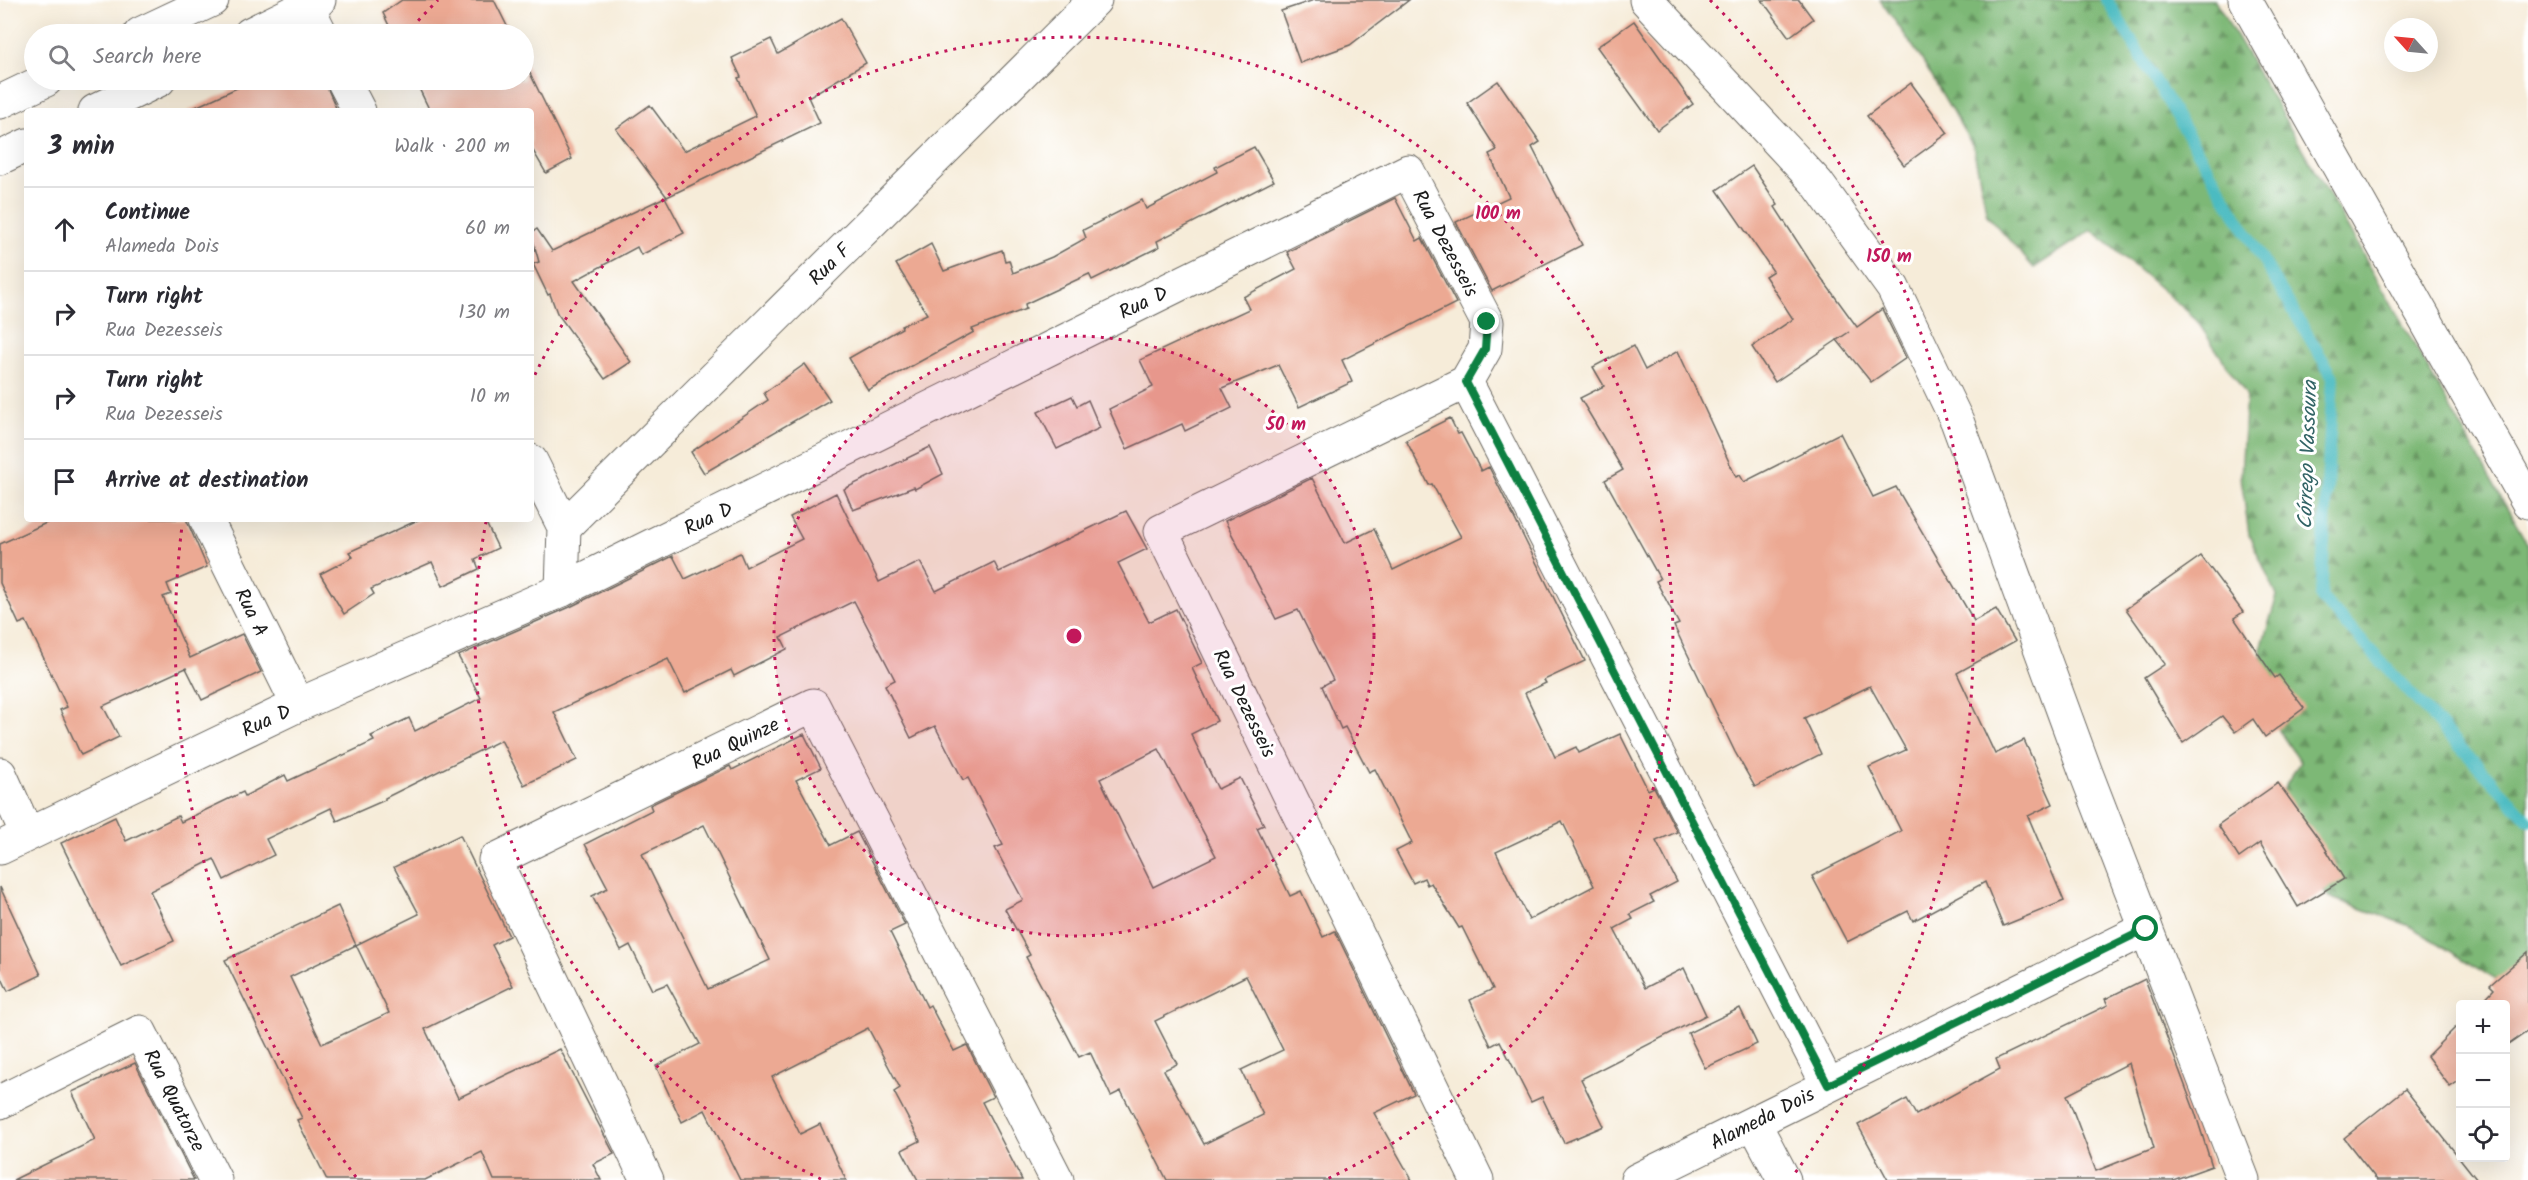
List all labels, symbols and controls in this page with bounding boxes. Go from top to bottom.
north arrow [2384,18,2438,72]
search box [24,24,534,90]
text: Search here [93,40,201,75]
icon: search [45,41,78,74]
text: 3 min [48,126,115,168]
text: Walk · 200 m [394,131,510,163]
street label: Rua Dezesseis [1402,184,1486,304]
text: Continue [105,196,190,231]
text: 100 m [1475,200,1521,229]
icon: ahead [48,213,81,246]
text: 60 m [465,213,510,245]
text: Alameda Dois [105,231,219,263]
street label: Rua F [802,236,860,294]
text: 150 m [1866,243,1912,272]
street label: Rua D [1114,278,1174,329]
text: Turn right [105,280,203,315]
icon: right [48,297,81,330]
text: 130 m [458,297,510,329]
route end [1473,308,1499,334]
text: Rua Dezesseis [105,315,223,347]
text: Turn right [105,364,203,399]
water label: Córrego Vassoura [2289,379,2328,530]
icon: right [48,381,81,414]
text: 10 m [470,381,510,413]
text: Rua Dezesseis [105,399,223,431]
text: 50 m [1265,411,1306,440]
text: Arrive at destination [105,464,308,499]
icon: arrive [48,465,81,498]
street label: Rua D [679,494,739,545]
street label: Rua A [225,583,276,643]
centre of rings [1064,626,1084,646]
street label: Rua Dezesseis [1203,644,1284,764]
street label: Rua D [237,696,297,747]
street label: Rua Quinze [686,710,785,780]
route start [2132,915,2158,941]
map controls [2456,1000,2510,1162]
button: + [2456,1000,2510,1054]
street label: Rua Quatorze [134,1044,213,1158]
button: − [2456,1054,2510,1108]
street label: Alameda Dois [1705,1079,1821,1160]
button: locate [2456,1108,2510,1162]

